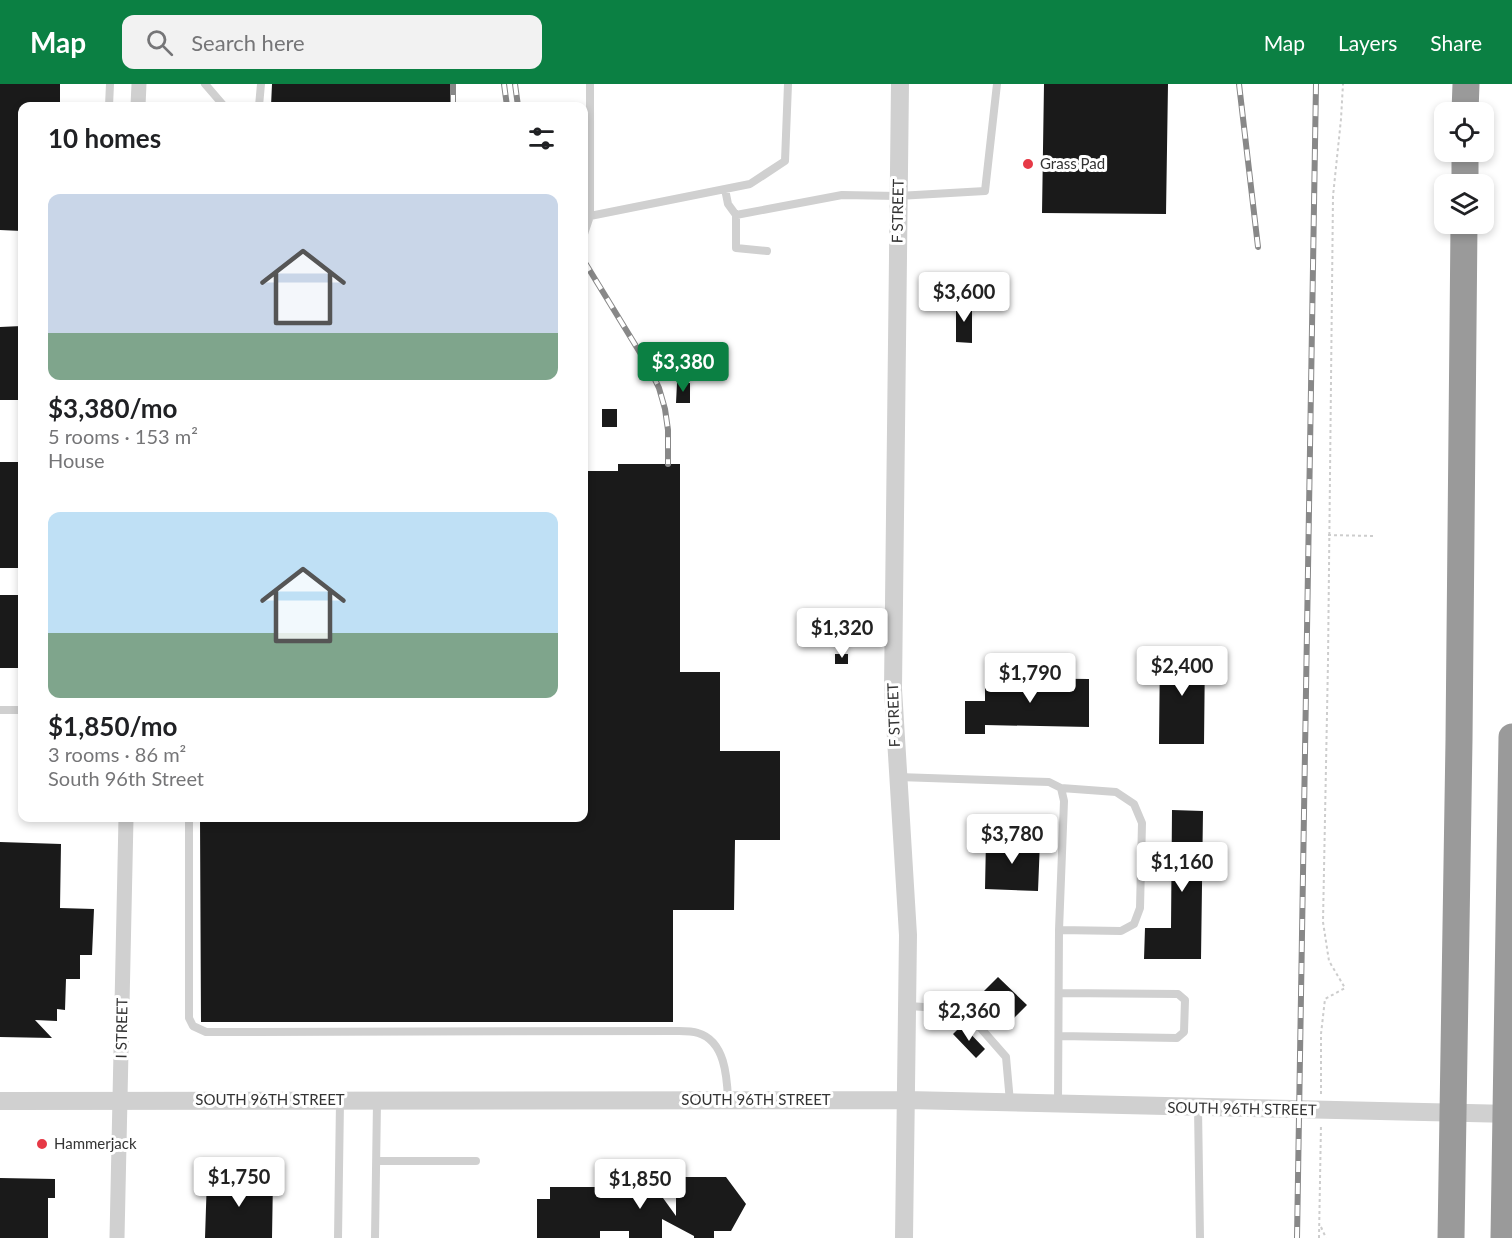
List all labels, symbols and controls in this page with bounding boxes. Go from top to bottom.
search box [122,15,542,69]
text: Map [30,25,86,59]
icon: search [143,26,176,59]
text: Search here [191,29,305,56]
text: Map [1264,30,1305,55]
text: Layers [1338,30,1397,55]
text: Share [1430,30,1482,55]
map controls [1434,102,1494,234]
button: locate [1434,102,1494,162]
text: 10 homes [48,122,161,154]
icon: filters [525,122,558,155]
place label: Grass Pad [1040,154,1105,172]
marker: Grass Pad [1021,157,1035,171]
button: layers [1434,174,1494,234]
street label: F STREET [887,178,907,243]
icon: home [249,233,357,341]
pin: $3,600 [915,272,1013,323]
text: $3,600 [933,279,995,303]
pin: $3,380 [634,342,732,393]
text: $3,380 [652,349,714,373]
text: $3,380/mo [48,392,178,424]
text: 5 rooms · 153 m² [48,424,198,448]
text: House [48,448,105,472]
icon: home [249,551,357,659]
pin: $1,320 [793,608,891,659]
text: $1,320 [811,615,873,639]
pin: $2,400 [1133,646,1231,697]
pin: $1,790 [981,653,1079,704]
text: $2,400 [1151,653,1213,677]
text: $1,790 [999,660,1061,684]
street label: F STREET [883,682,903,748]
text: $1,850/mo [48,710,178,742]
text: 3 rooms · 86 m² [48,742,186,766]
text: South 96th Street [48,766,204,790]
pin: $3,780 [963,814,1061,865]
text: $3,780 [981,821,1043,845]
pin: $1,160 [1133,842,1231,893]
text: $1,160 [1151,849,1213,873]
pin: $2,360 [920,991,1018,1042]
street label: I STREET [111,997,131,1058]
text: $2,360 [938,998,1000,1022]
street label: SOUTH 96TH STREET [195,1090,345,1108]
street label: SOUTH 96TH STREET [681,1090,831,1108]
street label: SOUTH 96TH STREET [1167,1098,1317,1118]
place label: Hammerjack [54,1134,137,1152]
marker: Hammerjack [35,1137,49,1151]
pin: $1,750 [190,1157,288,1208]
pin: $1,850 [591,1159,689,1210]
text: $1,750 [208,1164,270,1188]
text: $1,850 [609,1166,671,1190]

